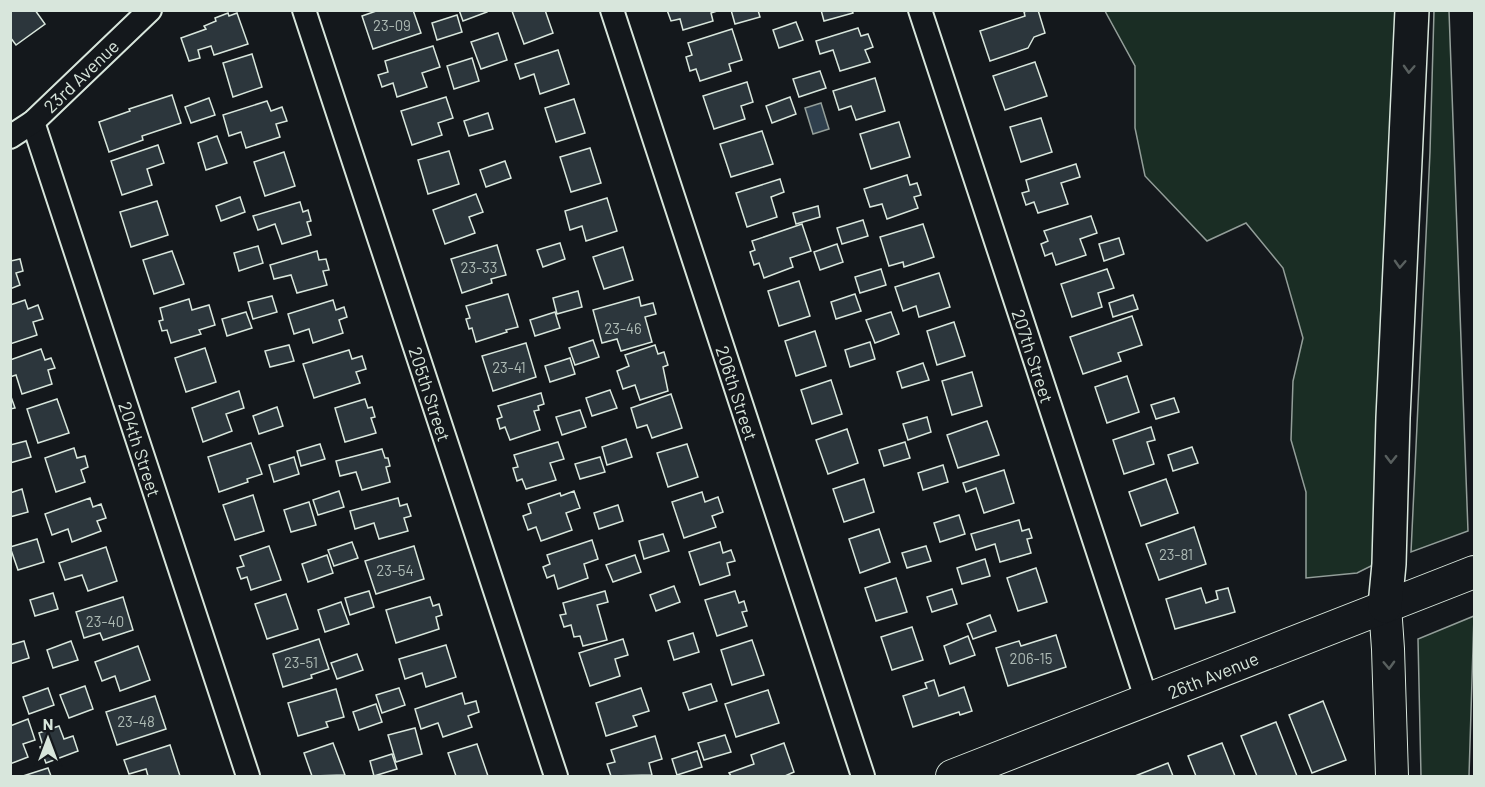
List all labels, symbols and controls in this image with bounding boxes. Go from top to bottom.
house number: 23-09 [373,16,411,34]
street label: 23rd Avenue [39,35,123,117]
one-way arrow [1403,64,1416,73]
house number: 23-33 [460,258,498,276]
one-way arrow [1393,259,1406,268]
street label: 207th Street [1008,306,1058,406]
house number: 23-46 [604,319,642,337]
street label: 206th Street [711,343,763,443]
street label: 205th Street [404,344,456,444]
house number: 23-41 [492,358,526,376]
street label: 204th Street [114,399,166,499]
one-way arrow [1385,454,1398,463]
house number: 23-81 [1159,545,1193,563]
house number: 23-54 [376,561,414,579]
house number: 23-40 [86,612,124,630]
street label: 26th Avenue [1164,647,1262,703]
house number: 206-15 [1009,649,1053,667]
house number: 23-51 [284,653,318,671]
one-way arrow [1383,660,1395,669]
north arrow [18,709,78,769]
house number: 23-48 [117,712,155,730]
text: N [43,714,53,733]

